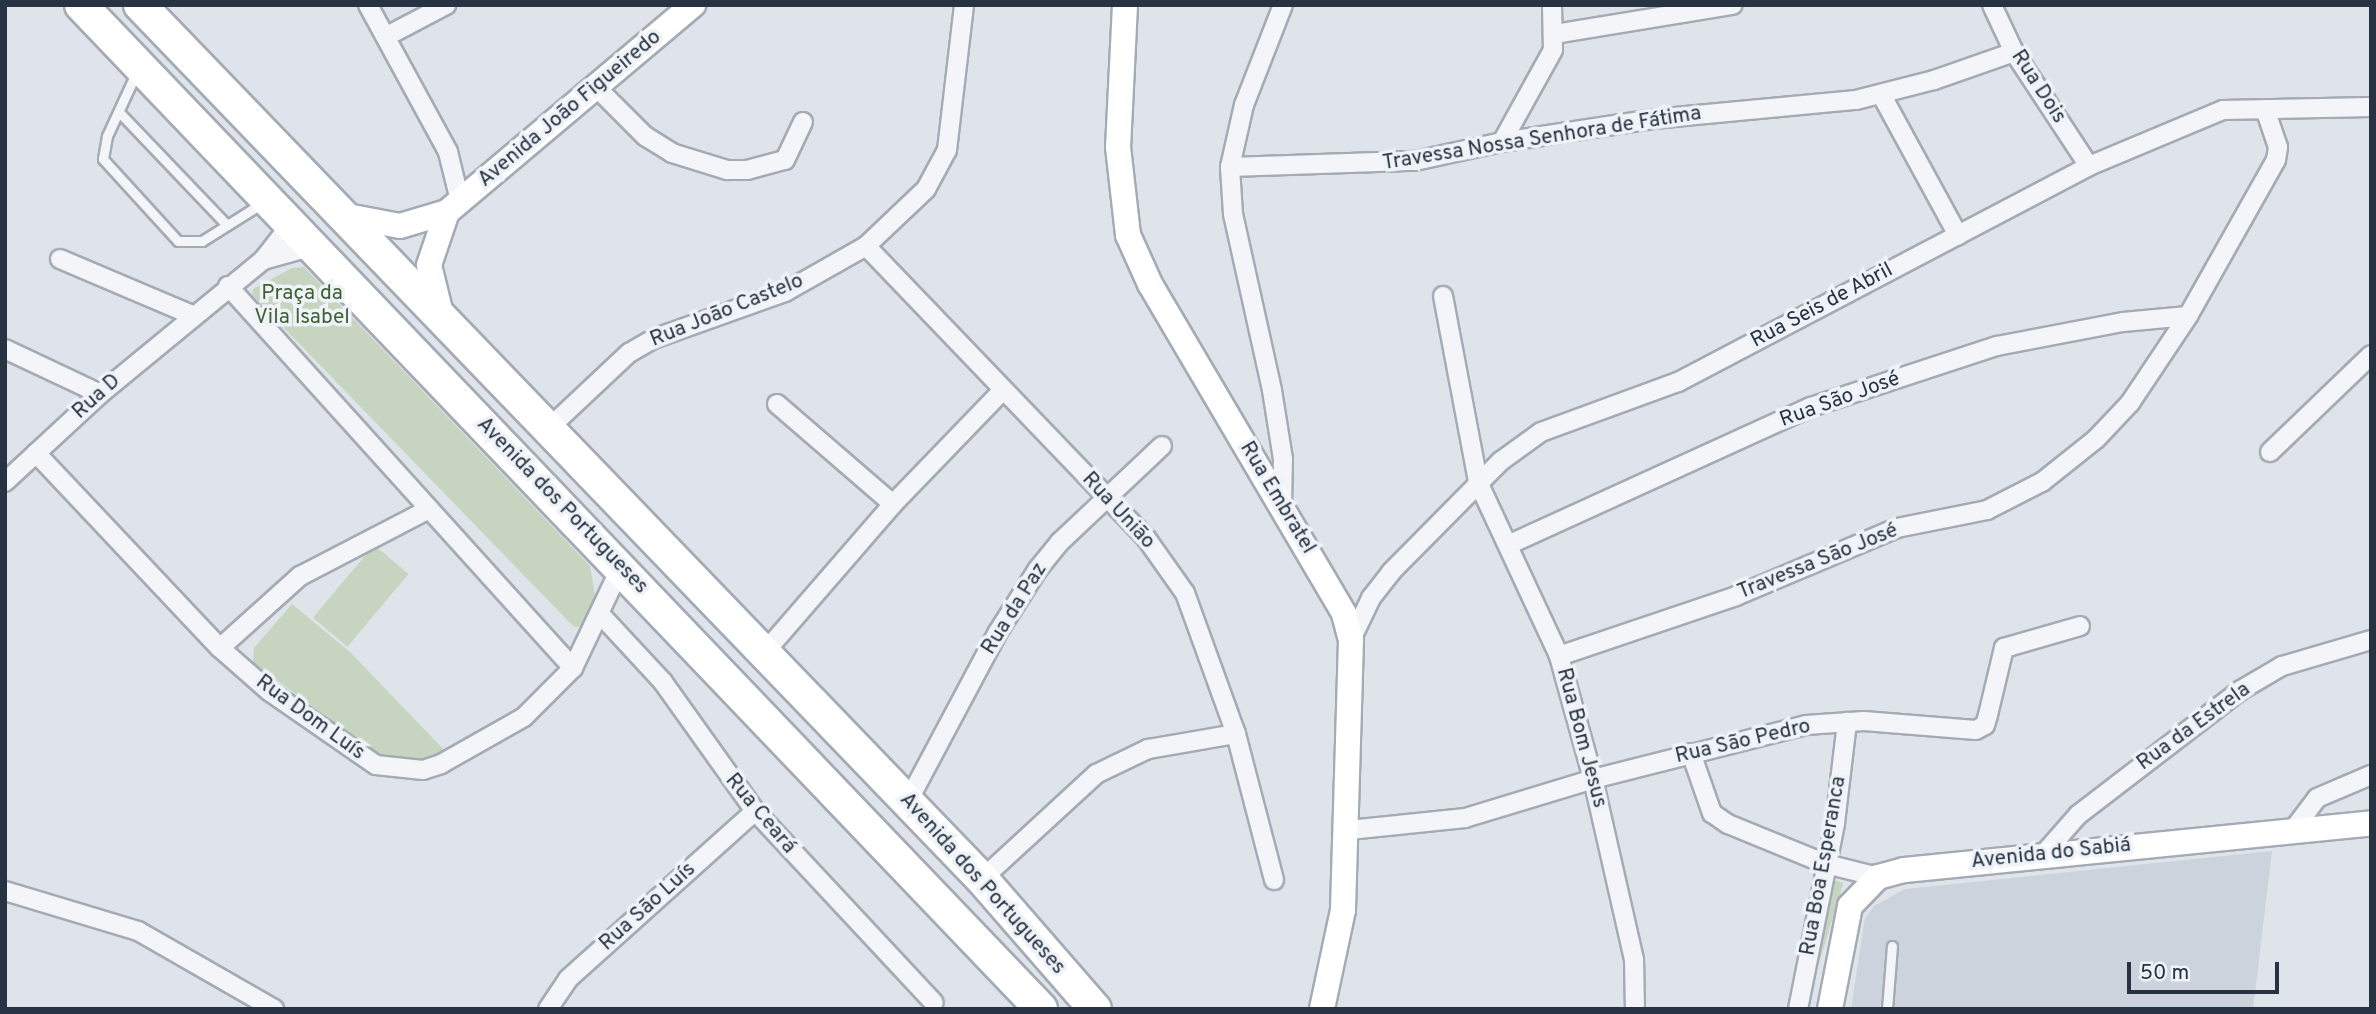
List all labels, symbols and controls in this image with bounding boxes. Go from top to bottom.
street label: Avenida João Figueiredo [473,25,667,193]
street label: Rua Dois [2005,45,2071,129]
street label: Travessa Nossa Senhora de Fátima [1381,101,1703,177]
street label: Rua Seis de Abril [1746,258,1898,354]
street label: Rua João Castelo [647,269,807,353]
park label: Praça da Vila Isabel [254,281,350,331]
street label: Rua São José [1777,367,1903,433]
street label: Rua D [68,369,126,425]
street label: Avenida dos Portugueses [471,412,653,600]
street label: Rua Embratel [1234,437,1320,559]
street label: Rua União [1076,467,1160,555]
street label: Travessa São José [1734,518,1902,606]
street label: Rua da Paz [977,558,1053,660]
street label: Rua Bom Jesus [1550,665,1612,811]
street label: Rua Dom Luís [250,670,370,766]
street label: Rua da Estrela [2132,677,2256,777]
street label: Rua São Pedro [1673,714,1813,770]
street label: Rua Ceará [719,769,801,859]
street label: Rua Boa Esperanca [1796,774,1852,958]
street label: Avenida dos Portugueses [894,788,1070,980]
street label: Avenida do Sabiá [1970,833,2132,875]
street label: Rua São Luís [595,857,701,957]
scale bar [2131,948,2283,992]
text: 50 m [2140,960,2189,987]

